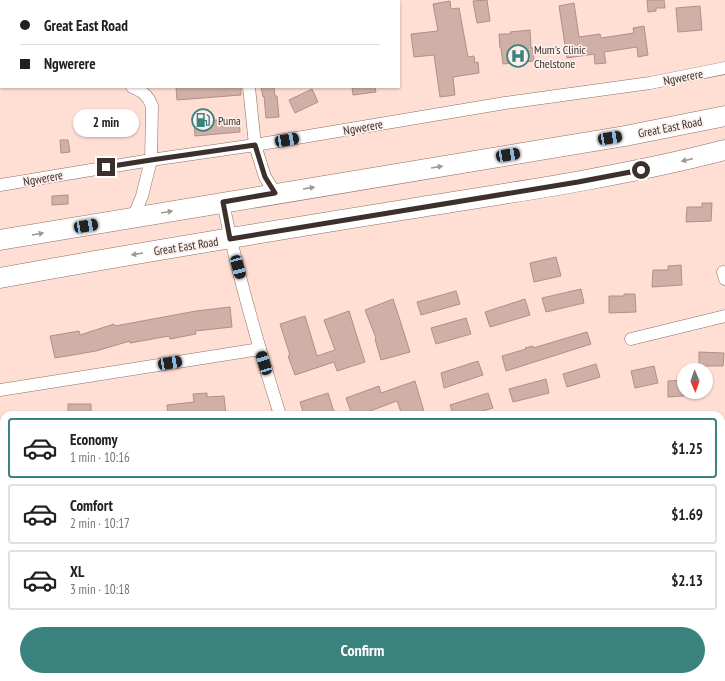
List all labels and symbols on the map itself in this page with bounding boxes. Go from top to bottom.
place label: Mum's Clinic Chelstone [534,42,587,71]
hospital icon: Mum's Clinic Chelstone [505,43,531,69]
street label: Ngwerere [662,66,704,88]
fuel station icon: Puma [190,107,216,133]
callout: 2 min [73,109,139,137]
place label: Puma [218,113,241,128]
street label: Great East Road [637,113,703,141]
street label: Ngwerere [342,116,384,138]
car [597,130,623,146]
car [274,132,300,148]
car [495,147,521,163]
one-way arrow [681,157,693,163]
route end [97,158,115,176]
route start [632,161,650,179]
one-way arrow [431,163,443,169]
street label: Ngwerere [22,167,64,189]
one-way arrow [302,185,315,191]
one-way arrow [160,209,173,215]
car [73,218,99,234]
one-way arrow [32,231,45,237]
street label: Great East Road [153,233,219,259]
one-way arrow [131,252,143,258]
car [229,254,247,280]
car [255,350,273,376]
car [157,355,183,371]
north arrow [677,363,713,399]

